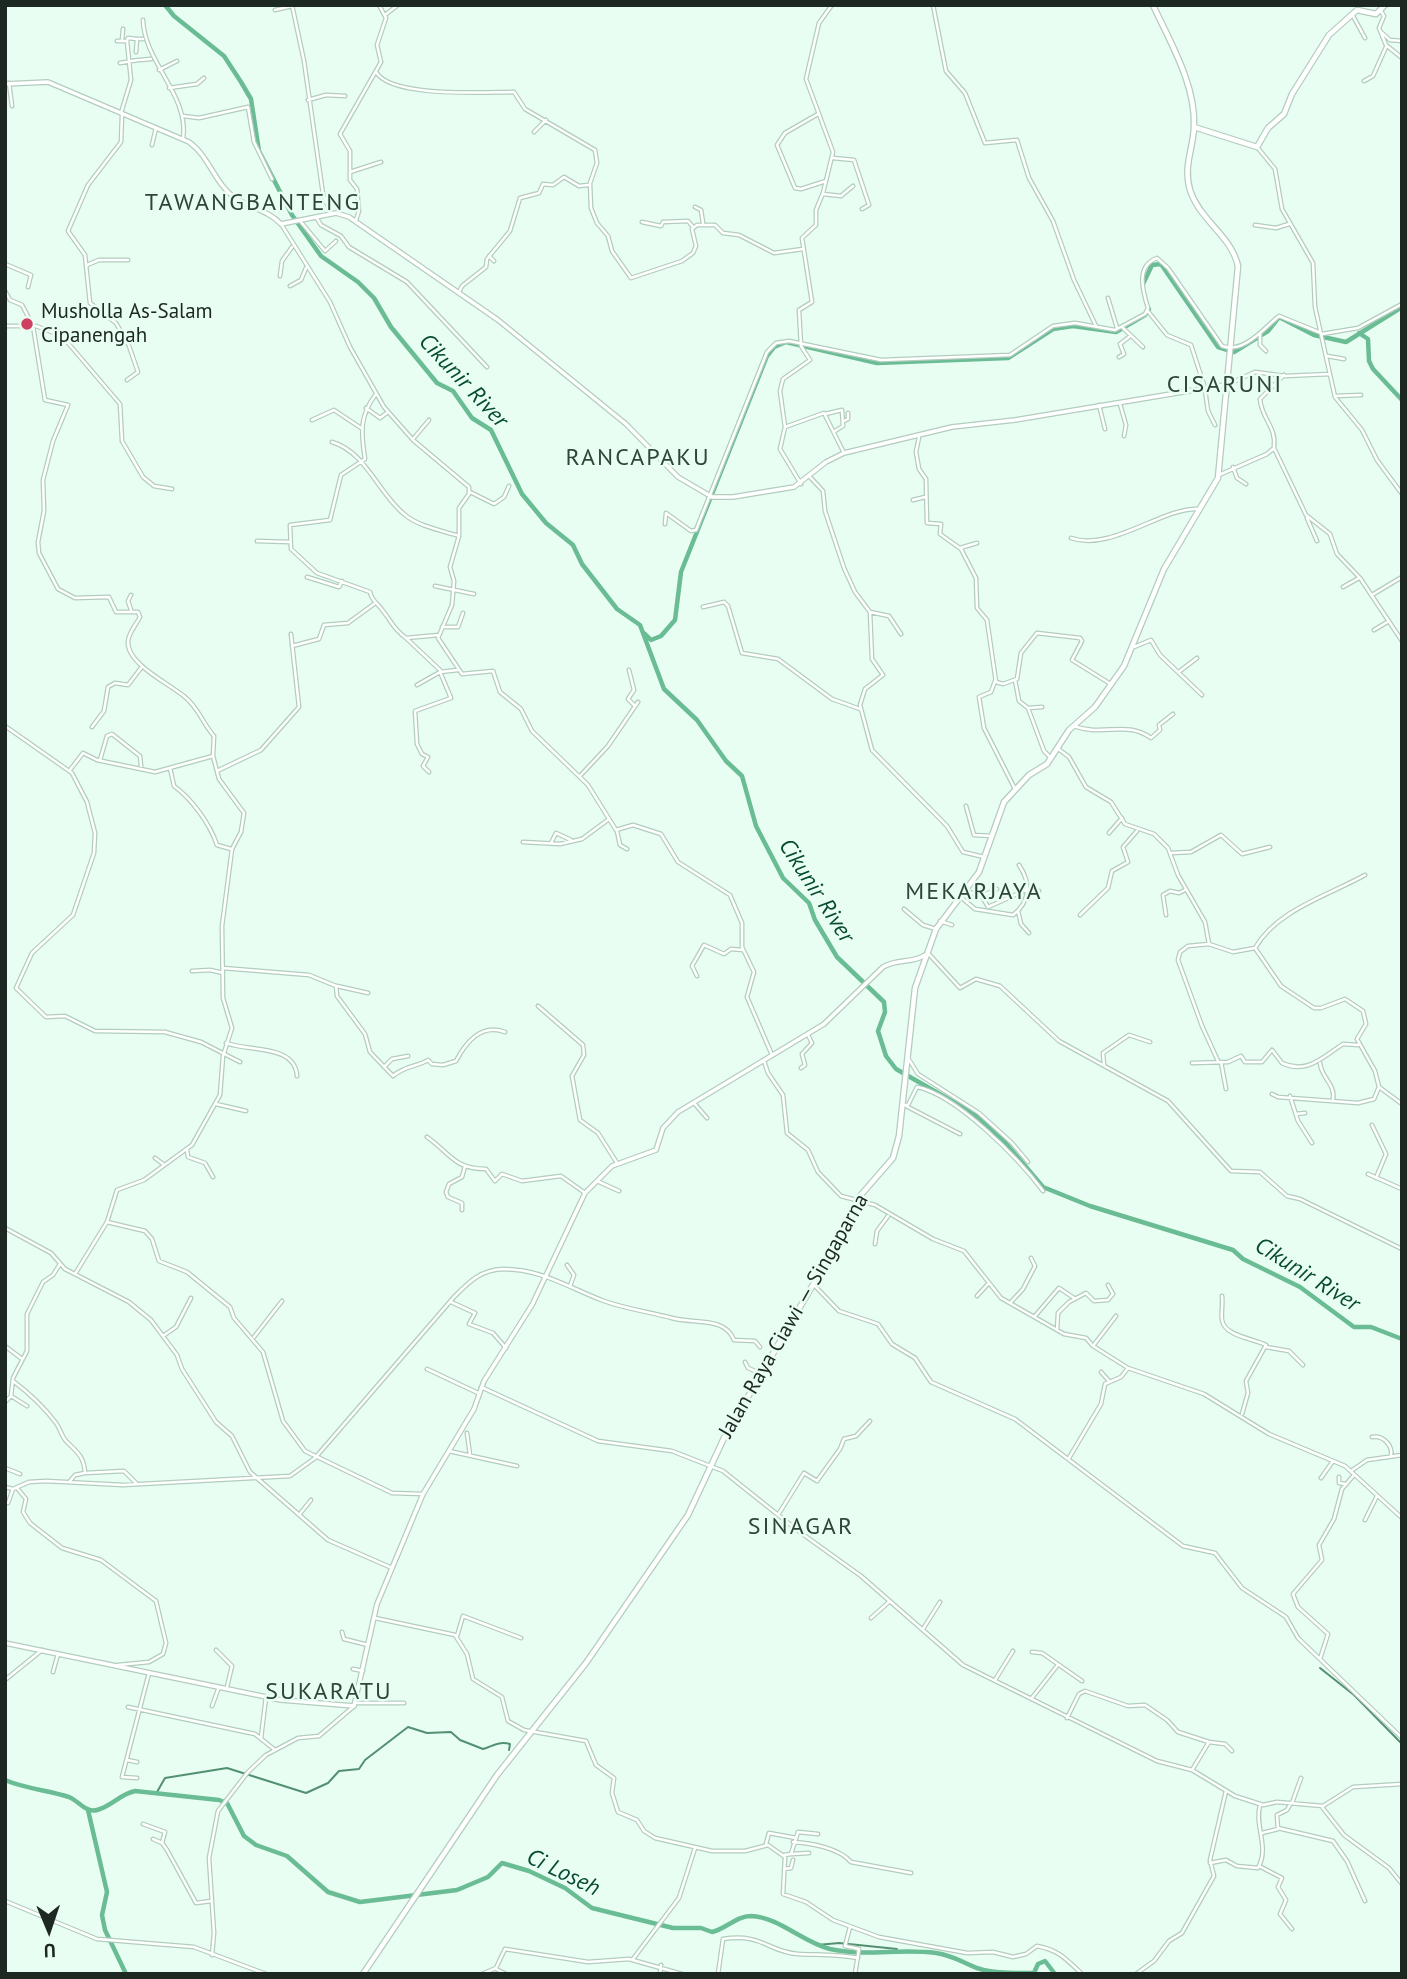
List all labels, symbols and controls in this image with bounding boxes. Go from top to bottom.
district label: TAWANGBANTENG [146,189,360,217]
place label: Musholla As-Salam Cipanengah [41,299,213,349]
marker: Musholla As-Salam Cipanengah [19,316,35,332]
water label: Cikunir River [413,328,513,434]
district label: CISARUNI [1168,371,1282,399]
district label: RANCAPAKU [567,444,709,472]
water label: Cikunir River [772,834,860,948]
district label: MEKARJAYA [906,878,1042,906]
street label: Jalan Raya Ciawi — Singaparna [714,1190,874,1442]
water label: Cikunir River [1250,1232,1364,1318]
district label: SINAGAR [749,1513,853,1541]
district label: SUKARATU [266,1678,392,1706]
water label: Ci Loseh [522,1843,604,1903]
north arrow [14,1895,84,1965]
text: U [43,1939,56,1963]

